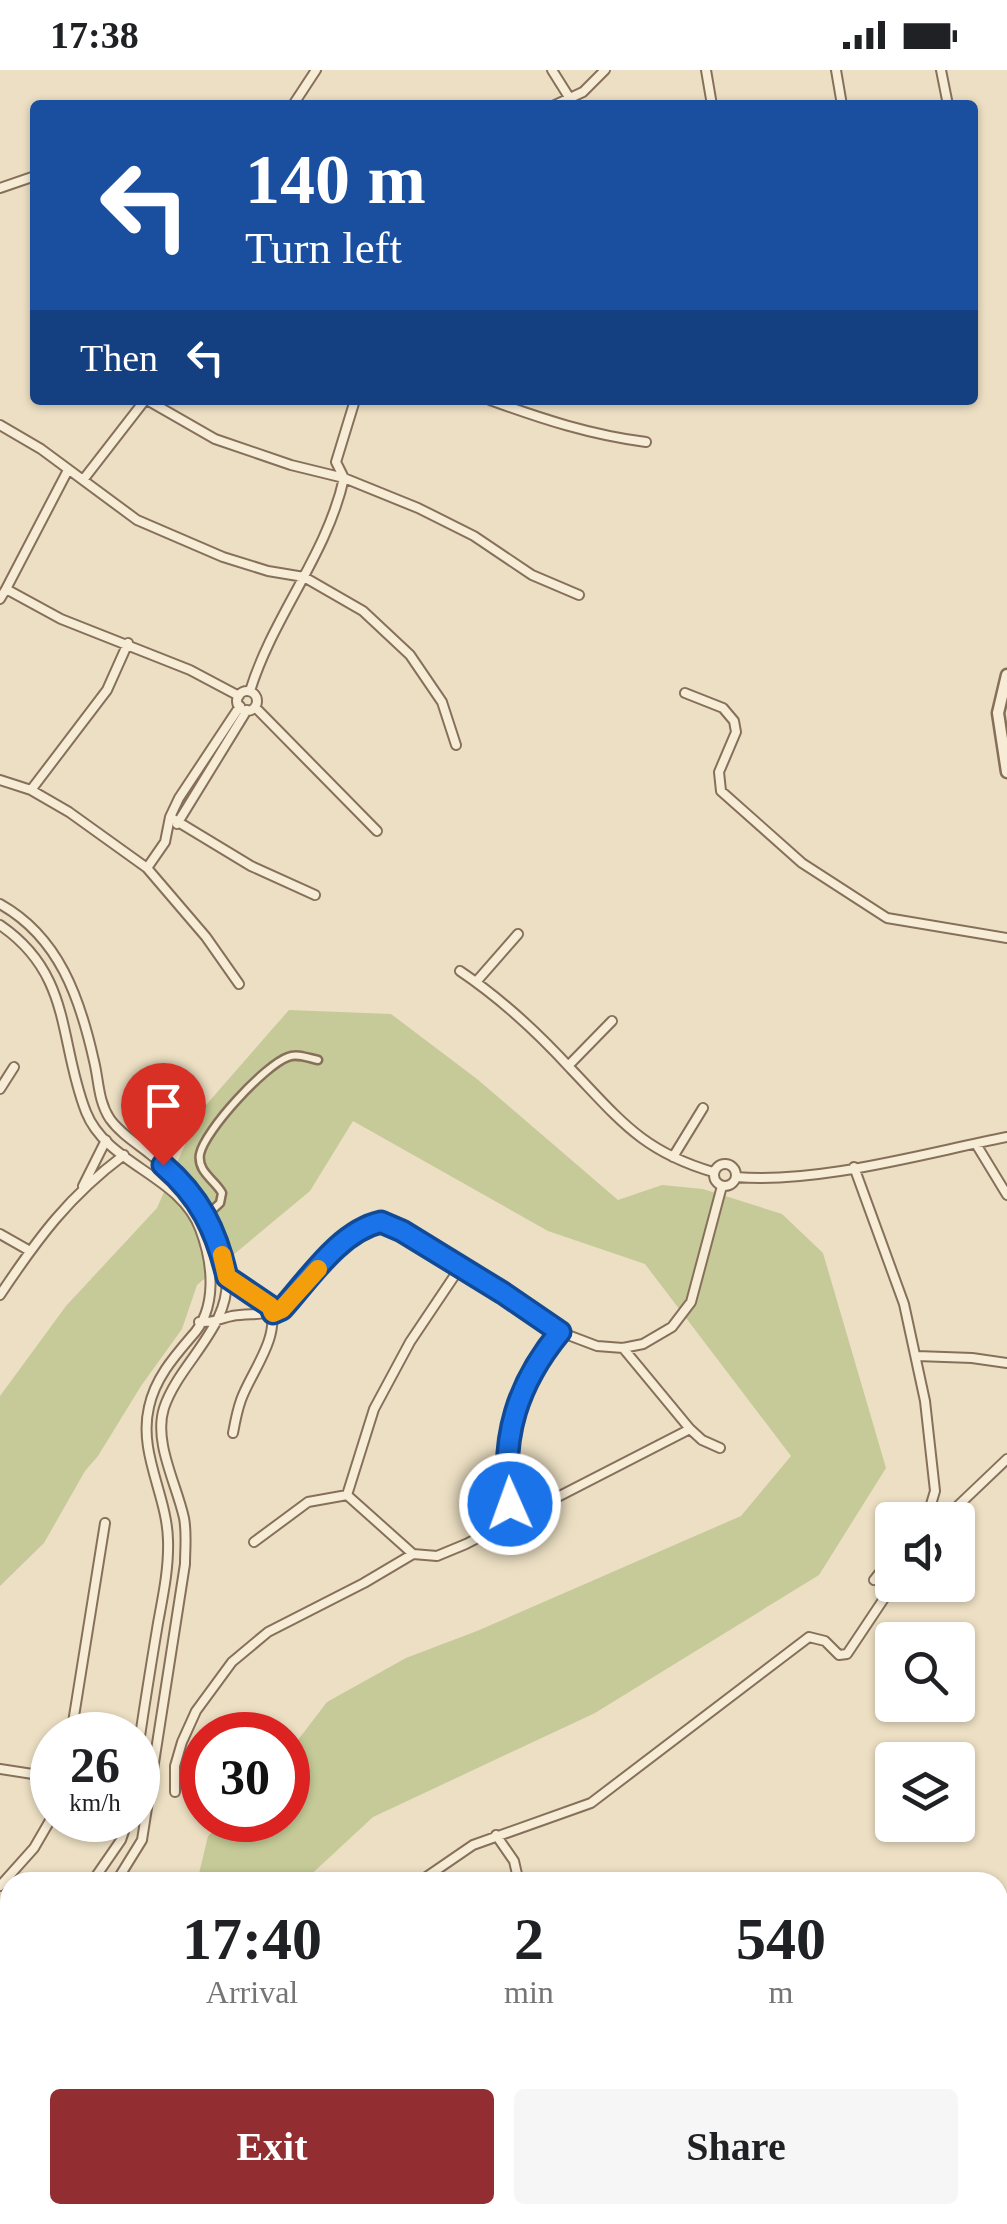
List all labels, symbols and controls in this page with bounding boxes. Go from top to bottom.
text: 17:38 [50,14,139,56]
icon: left [80,140,210,270]
text: 140 m [245,141,426,218]
text: Turn left [245,223,402,273]
icon: left [178,330,233,385]
text: Then [80,337,158,379]
pin [121,1063,206,1166]
icon: arrive [136,1078,191,1133]
position arrow [458,1452,562,1556]
map controls [875,1502,975,1842]
button: sound [875,1502,975,1602]
button: search [875,1622,975,1722]
speed limit sign: 30 [180,1712,310,1842]
text: 26 [70,1737,120,1793]
button: layers [875,1742,975,1842]
text: km/h [69,1789,121,1816]
text: 17:40 [182,1906,322,1972]
text: 2 [514,1906,544,1972]
text: 540 [736,1906,826,1972]
text: Arrival [206,1974,298,2010]
text: min [504,1974,554,2010]
text: m [768,1974,793,2010]
button: Exit [50,2089,494,2204]
button: Share [514,2089,958,2204]

